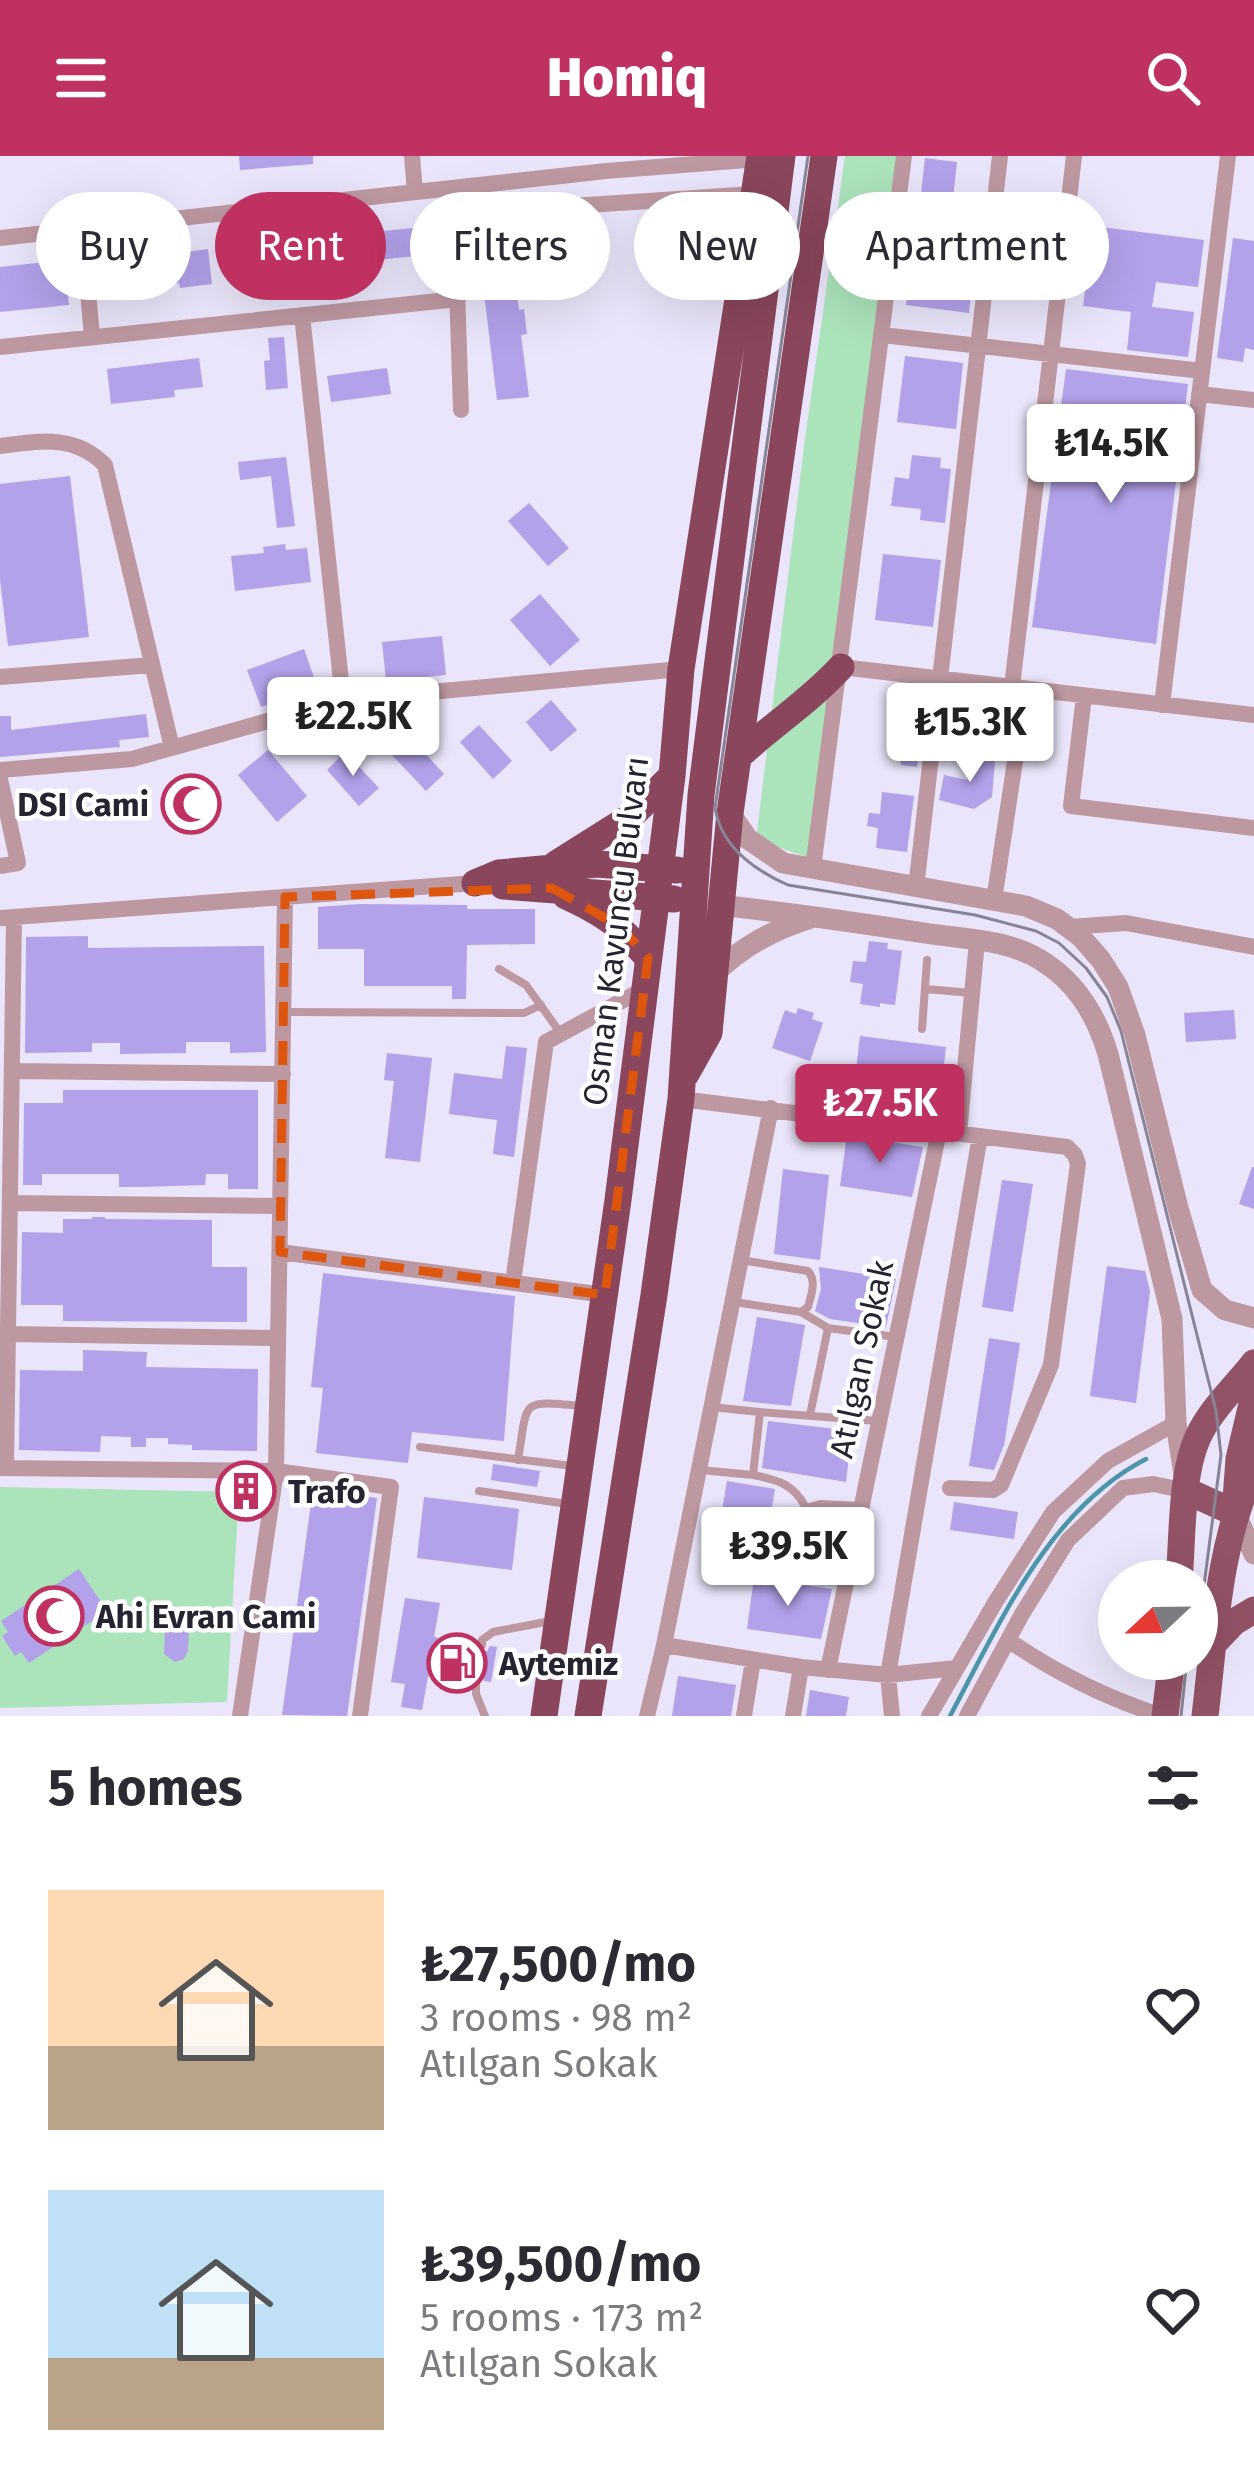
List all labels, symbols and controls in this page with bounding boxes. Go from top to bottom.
icon: menu [48,45,114,111]
icon: search [1140,45,1206,111]
text: Homiq [547,46,707,110]
chip: Buy [36,192,191,300]
chip: Rent [215,192,386,300]
chip: Filters [410,192,610,300]
chip: New [634,192,800,300]
chip: Apartment [824,192,1109,300]
pin: ₺14.5K [1013,404,1209,506]
text: ₺14.5K [1054,420,1168,466]
pin: ₺22.5K [255,677,451,779]
pin: ₺15.3K [872,683,1068,785]
text: ₺22.5K [294,693,412,739]
text: ₺15.3K [914,699,1026,745]
street label: Osman Kavuncu Bulvarı [575,754,657,1108]
mosque icon: DSI Cami [160,773,222,835]
place label: DSI Cami [17,785,149,825]
pin: ₺27.5K [782,1064,978,1166]
text: ₺27.5K [822,1080,938,1126]
street label: Atılgan Sokak [822,1257,902,1462]
building icon: Trafo [215,1460,277,1522]
place label: Trafo [288,1472,366,1512]
pin: ₺39.5K [690,1507,886,1609]
text: ₺39.5K [728,1523,848,1569]
north arrow [1098,1560,1218,1680]
map controls [1098,1560,1218,1680]
mosque icon: Ahi Evran Cami [23,1585,85,1647]
place label: Ahi Evran Cami [95,1597,316,1637]
fuel station icon: Aytemiz [426,1632,488,1694]
place label: Aytemiz [498,1644,618,1684]
icon: filters [1140,1755,1206,1821]
text: 5 homes [48,1757,243,1819]
text: ₺27,500/mo [420,1933,696,1995]
icon: home [144,1938,288,2082]
icon: heart [1140,1977,1206,2043]
text: 3 rooms · 98 m² [420,1995,692,2041]
text: Atılgan Sokak [420,2041,657,2087]
text: ₺39,500/mo [420,2233,701,2295]
icon: home [144,2238,288,2382]
icon: heart [1140,2277,1206,2343]
text: 5 rooms · 173 m² [420,2295,703,2341]
text: Atılgan Sokak [420,2341,657,2387]

